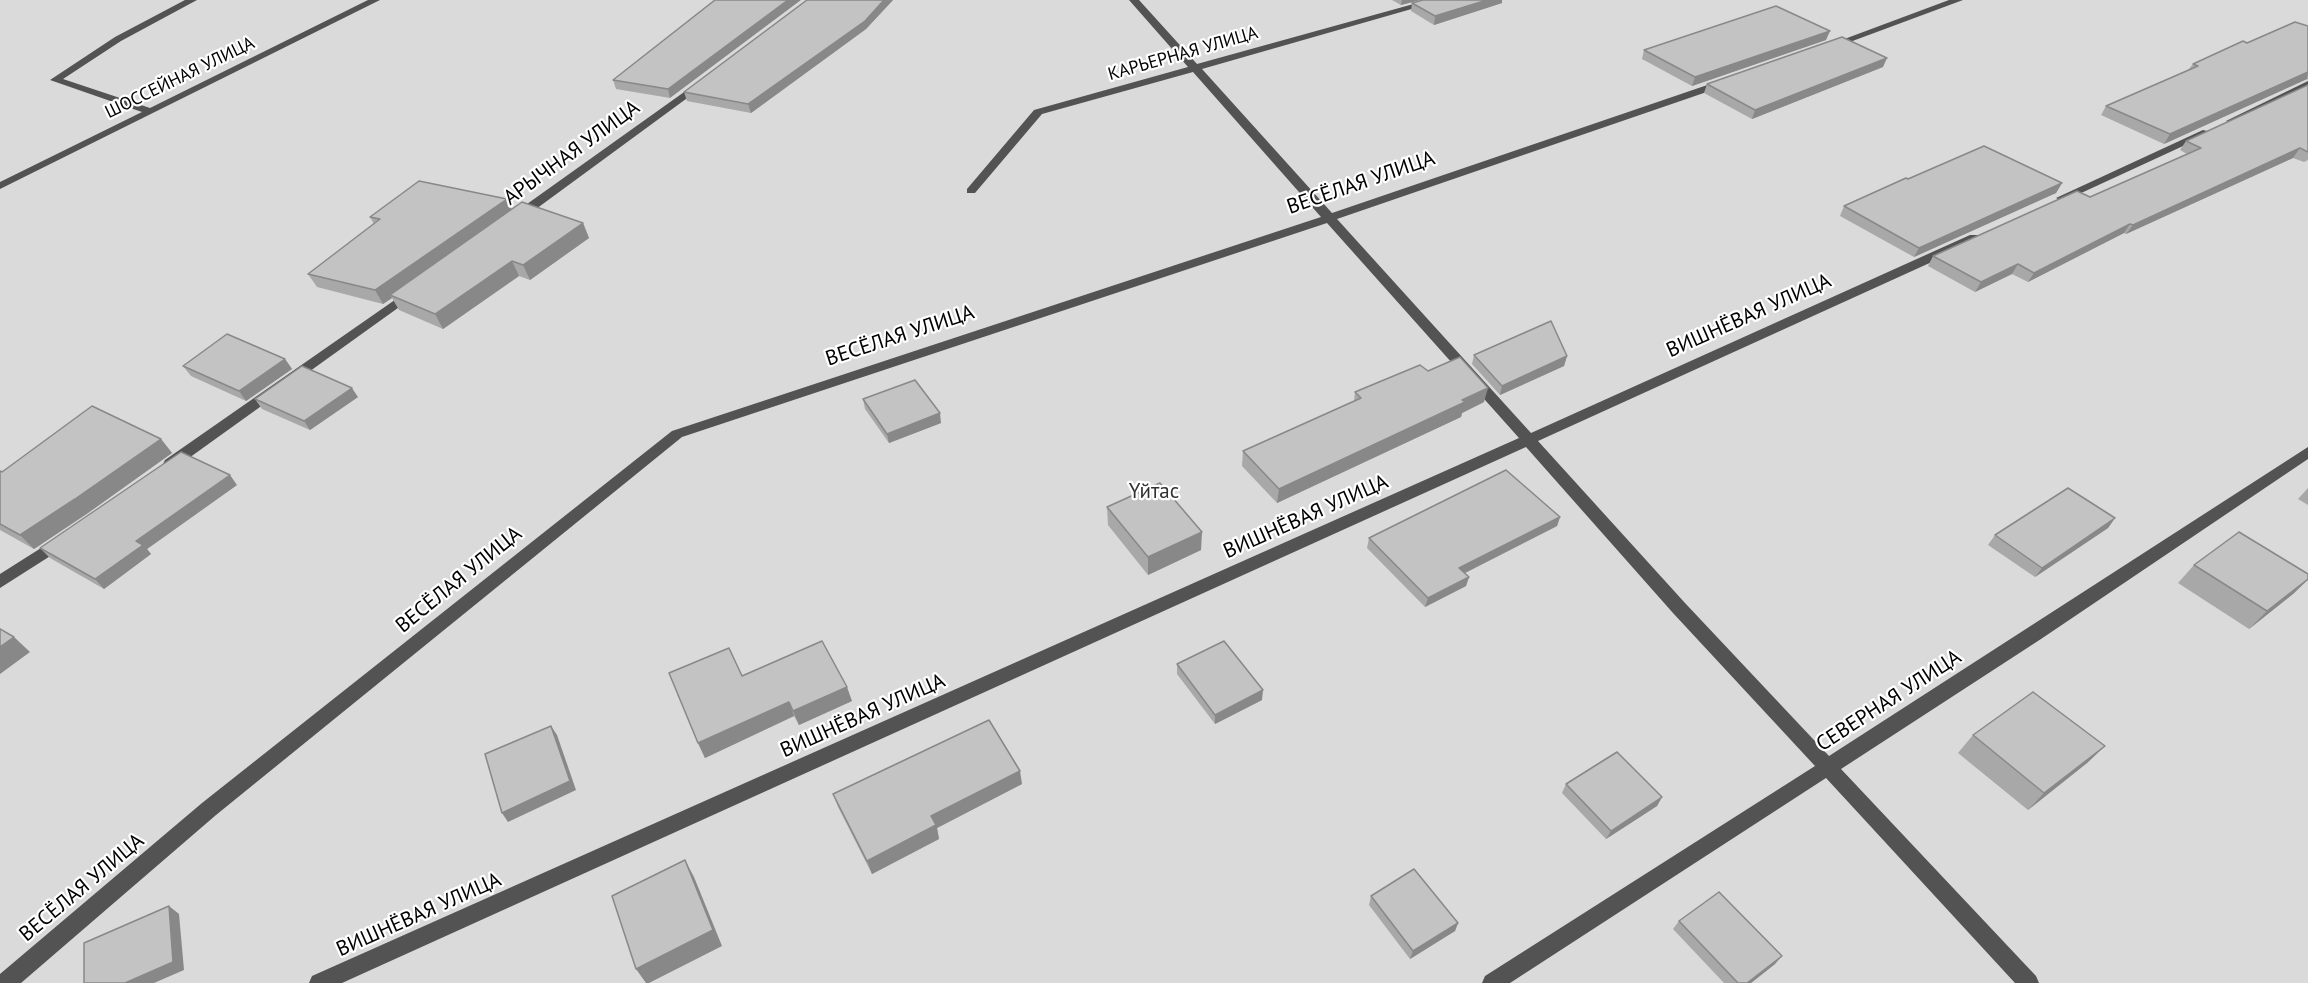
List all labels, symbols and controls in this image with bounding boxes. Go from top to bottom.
street label: КАРЬЕРНАЯ УЛИЦА [1106,22,1260,86]
street label: ШОССЕЙНАЯ УЛИЦА [102,32,258,124]
street label: АРЫЧНАЯ УЛИЦА [499,95,645,211]
street label: ВЕСЁЛАЯ УЛИЦА [1284,146,1438,220]
street label: ВИШНЁВАЯ УЛИЦА [1663,268,1835,364]
street label: ВЕСЁЛАЯ УЛИЦА [822,300,978,372]
street label: ВИШНЁВАЯ УЛИЦА [1220,469,1392,565]
park label: Үйтас [1129,479,1179,505]
street label: ВЕСЁЛАЯ УЛИЦА [391,521,527,639]
street label: СЕВЕРНАЯ УЛИЦА [1812,645,1966,757]
street label: ВИШНЁВАЯ УЛИЦА [777,668,949,764]
street label: ВЕСЁЛАЯ УЛИЦА [15,829,149,947]
street label: ВИШНЁВАЯ УЛИЦА [333,867,505,963]

